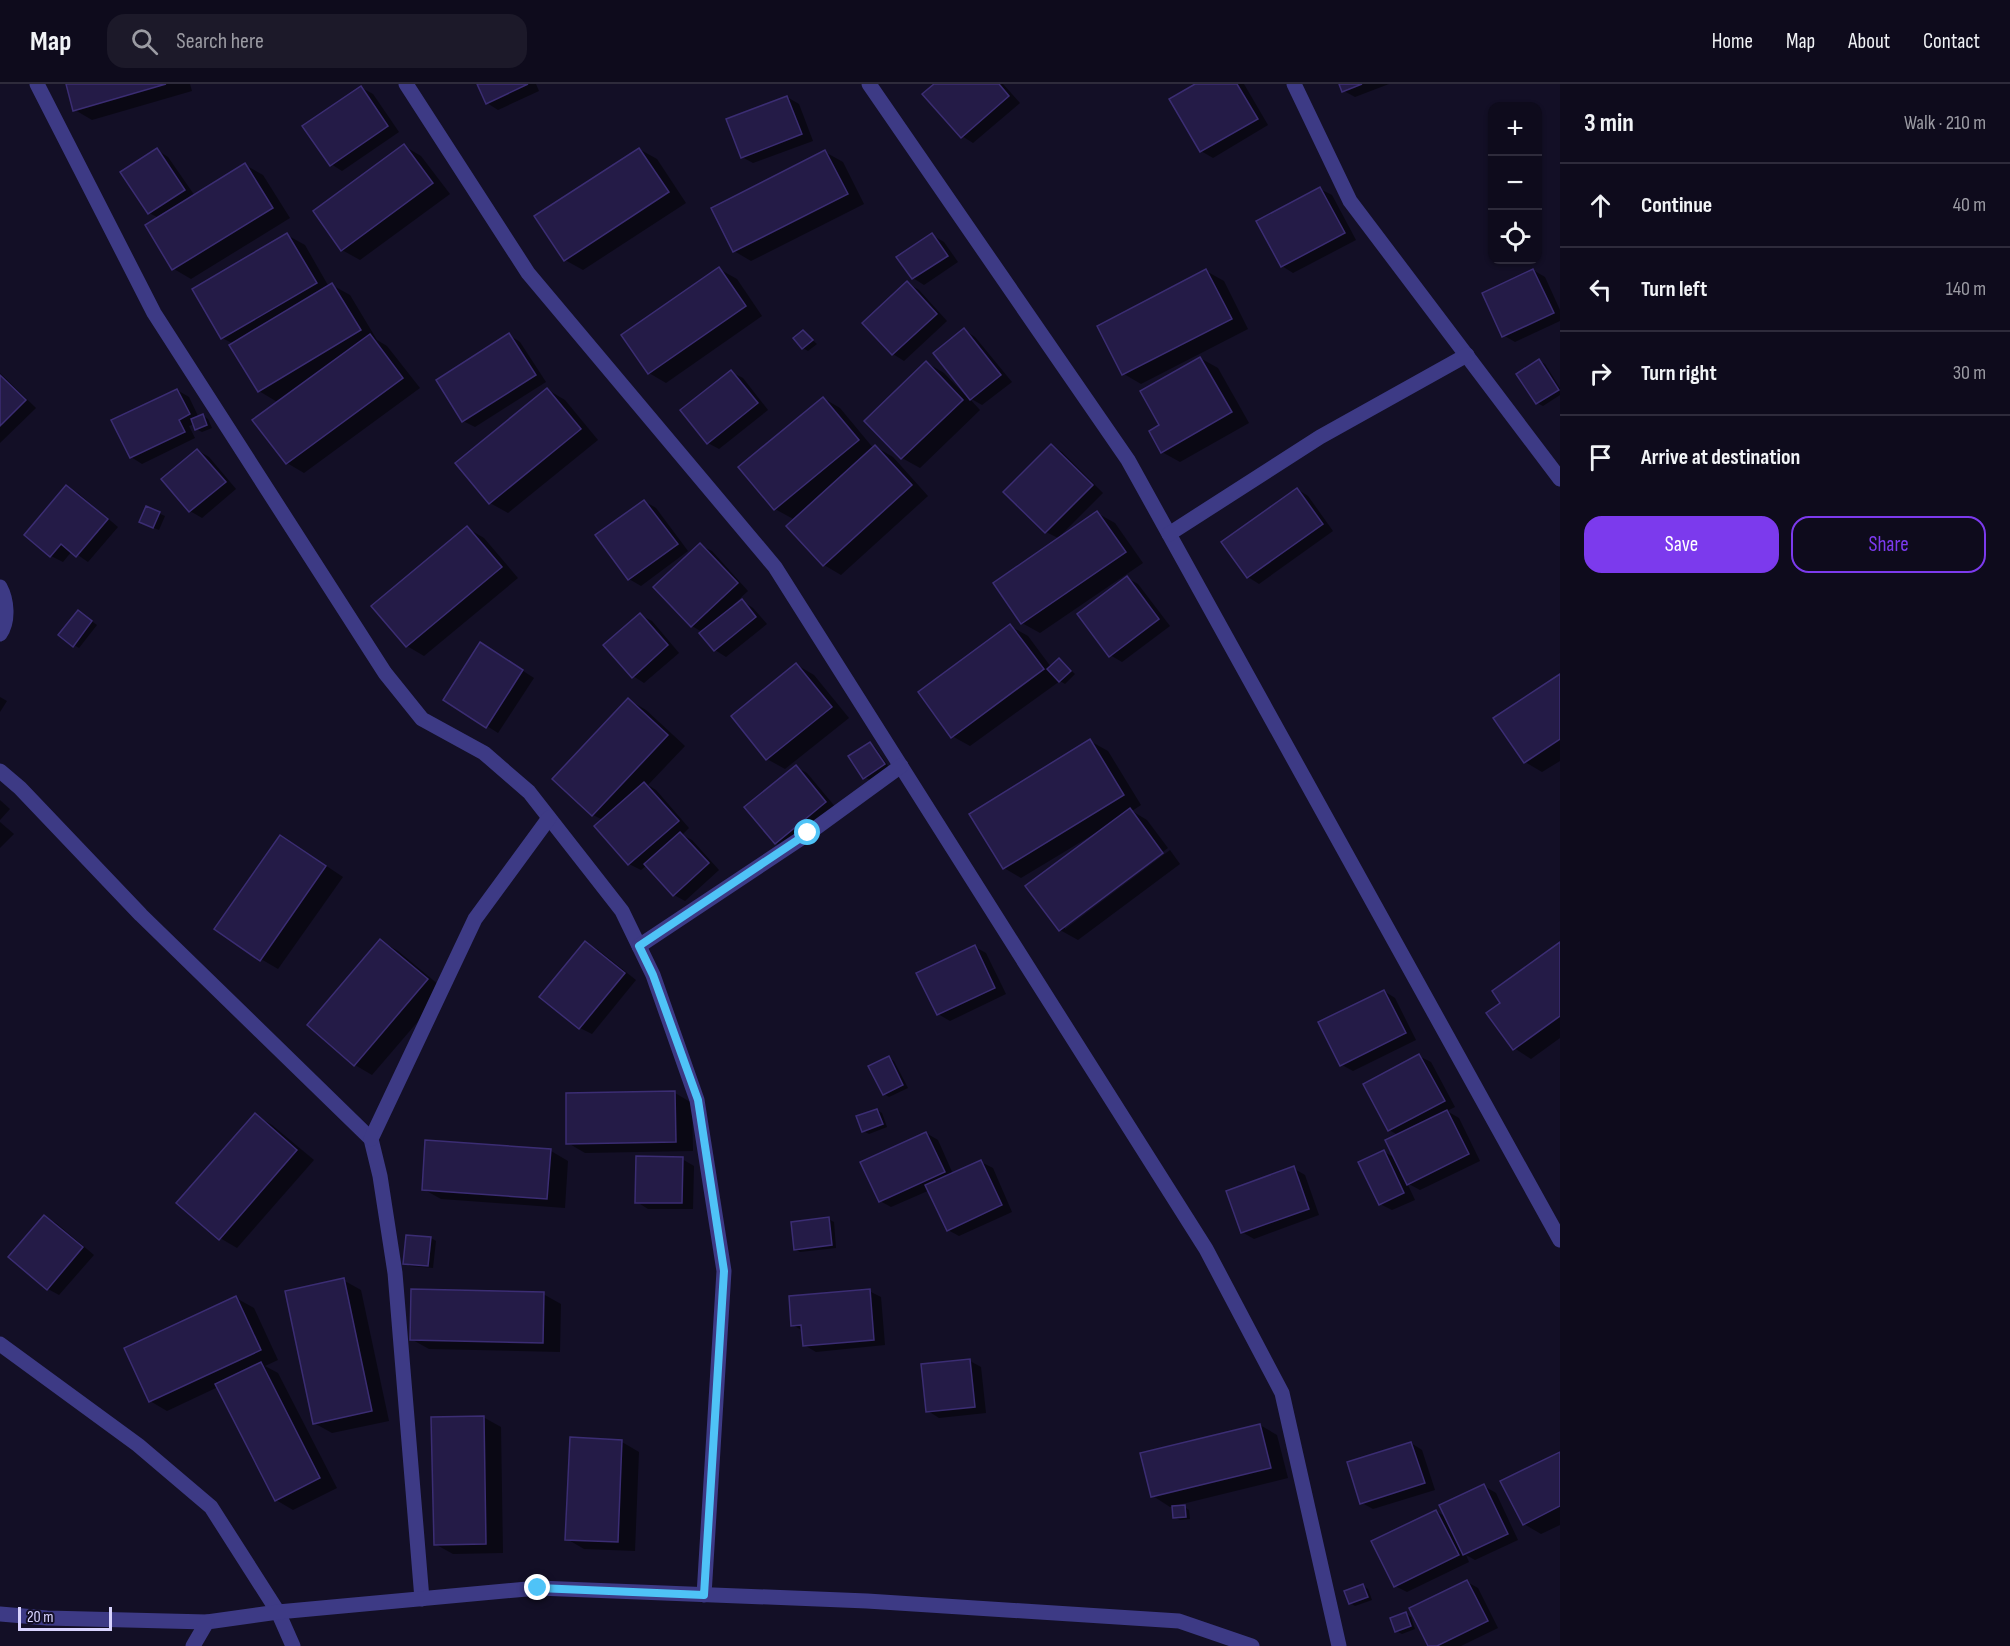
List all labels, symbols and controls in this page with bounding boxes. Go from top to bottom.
search box [107,14,527,68]
text: Map [30,25,71,58]
icon: search [128,25,161,58]
text: Search here [176,28,264,55]
text: Home [1712,29,1753,54]
text: Map [1786,29,1815,54]
text: About [1848,29,1890,54]
text: Contact [1923,29,1980,54]
map controls [1488,102,1542,264]
button: + [1488,102,1542,156]
text: 3 min [1584,108,1634,139]
text: Walk · 210 m [1904,111,1986,135]
button: − [1488,156,1542,210]
icon: ahead [1584,189,1617,222]
text: Continue [1641,192,1712,219]
text: 40 m [1953,193,1986,217]
button: locate [1488,210,1542,264]
icon: left [1584,273,1617,306]
text: Turn left [1641,276,1707,303]
text: 140 m [1946,277,1986,301]
icon: right [1584,357,1617,390]
text: Turn right [1641,360,1717,387]
text: 30 m [1953,361,1986,385]
icon: arrive [1584,441,1617,474]
text: Arrive at destination [1641,444,1800,471]
button: Save [1584,516,1779,573]
button: Share [1791,516,1986,573]
route start [794,819,820,845]
route end [524,1574,550,1600]
scale bar [18,1604,112,1632]
text: 20 m [27,1608,54,1627]

